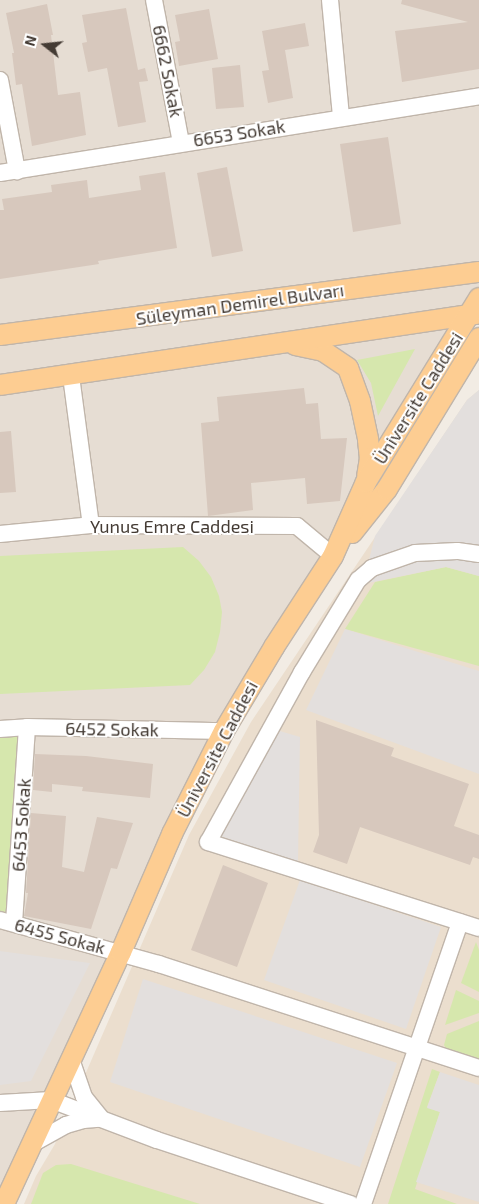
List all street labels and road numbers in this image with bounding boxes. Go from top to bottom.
street label: 6662 Sokak [148,23,188,119]
street label: 6653 Sokak [191,115,287,151]
street label: Süleyman Demirel Bulvarı [134,279,346,329]
street label: Üniversite Caddesi [369,328,467,468]
street label: Yunus Emre Caddesi [90,515,254,537]
street label: Üniversite Caddesi [172,677,262,821]
street label: 6452 Sokak [65,717,159,741]
street label: 6453 Sokak [7,778,35,872]
street label: 6455 Sokak [12,914,108,958]

